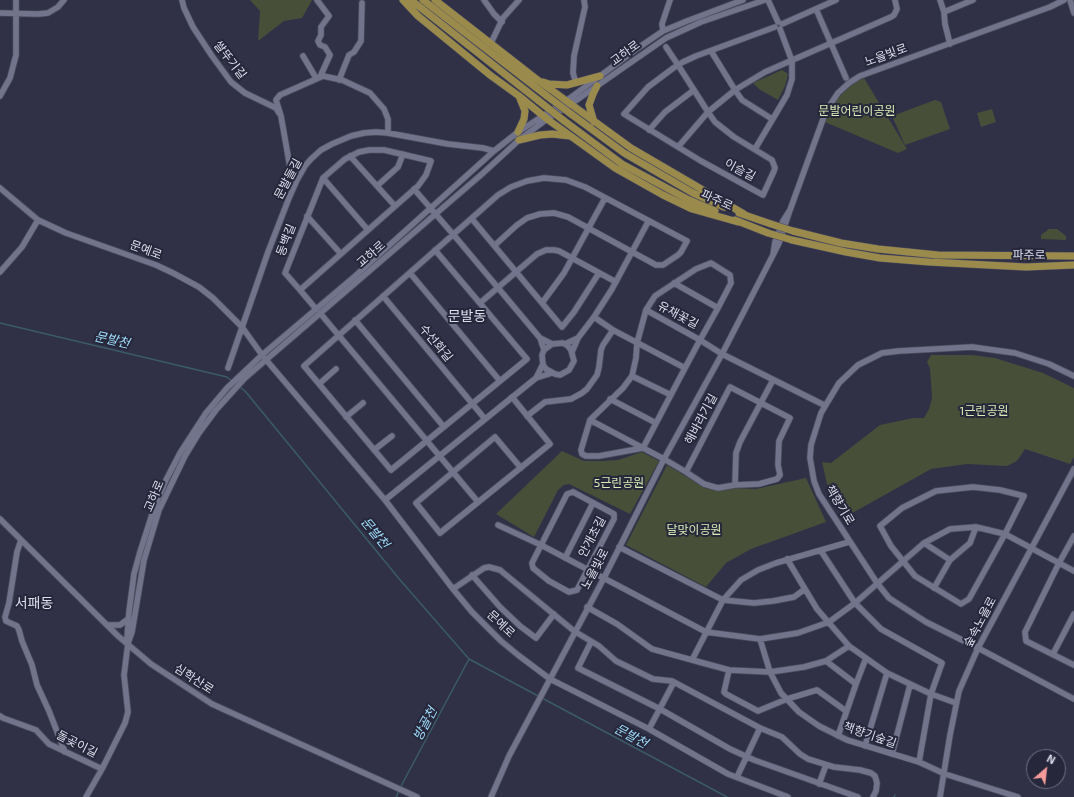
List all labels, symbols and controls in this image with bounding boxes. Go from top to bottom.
street label: 교하로 [607,37,643,69]
street label: 쌀뚜기길 [211,38,249,82]
street label: 노을빛로 [863,41,909,69]
park label: 문발어린이공원 [818,104,896,118]
street label: 문발들길 [271,156,305,202]
street label: 이슬길 [722,156,758,184]
street label: 파주로 [699,187,735,213]
street label: 동백길 [273,222,299,258]
street label: 문예로 [128,238,164,262]
street label: 교하로 [354,238,388,270]
street label: 파주로 [1012,248,1046,262]
street label: 유채꽃길 [655,298,701,332]
district label: 문발동 [448,308,486,324]
street label: 수선화길 [416,321,456,365]
water label: 문발천 [93,328,131,352]
street label: 해바라기길 [682,391,720,447]
park label: 1근린공원 [960,404,1008,418]
park label: 5근린공원 [594,476,644,490]
street label: 교하로 [141,478,167,514]
street label: 책향기로 [822,482,858,528]
water label: 문발천 [357,514,393,552]
street label: 안개초길 [575,514,609,560]
park label: 달맞이공원 [666,523,722,537]
street label: 노을빛로 [578,546,612,592]
street label: 숲속노을로 [961,594,999,650]
district label: 서패동 [15,595,53,611]
street label: 문예로 [484,607,518,641]
street label: 심학산로 [172,661,216,697]
water label: 방골천 [410,704,440,744]
street label: 책향기숲길 [842,719,898,751]
water label: 문발천 [611,721,651,751]
street label: 돌곶이길 [54,728,100,760]
north arrow [1026,749,1066,789]
text: N [1045,751,1058,766]

